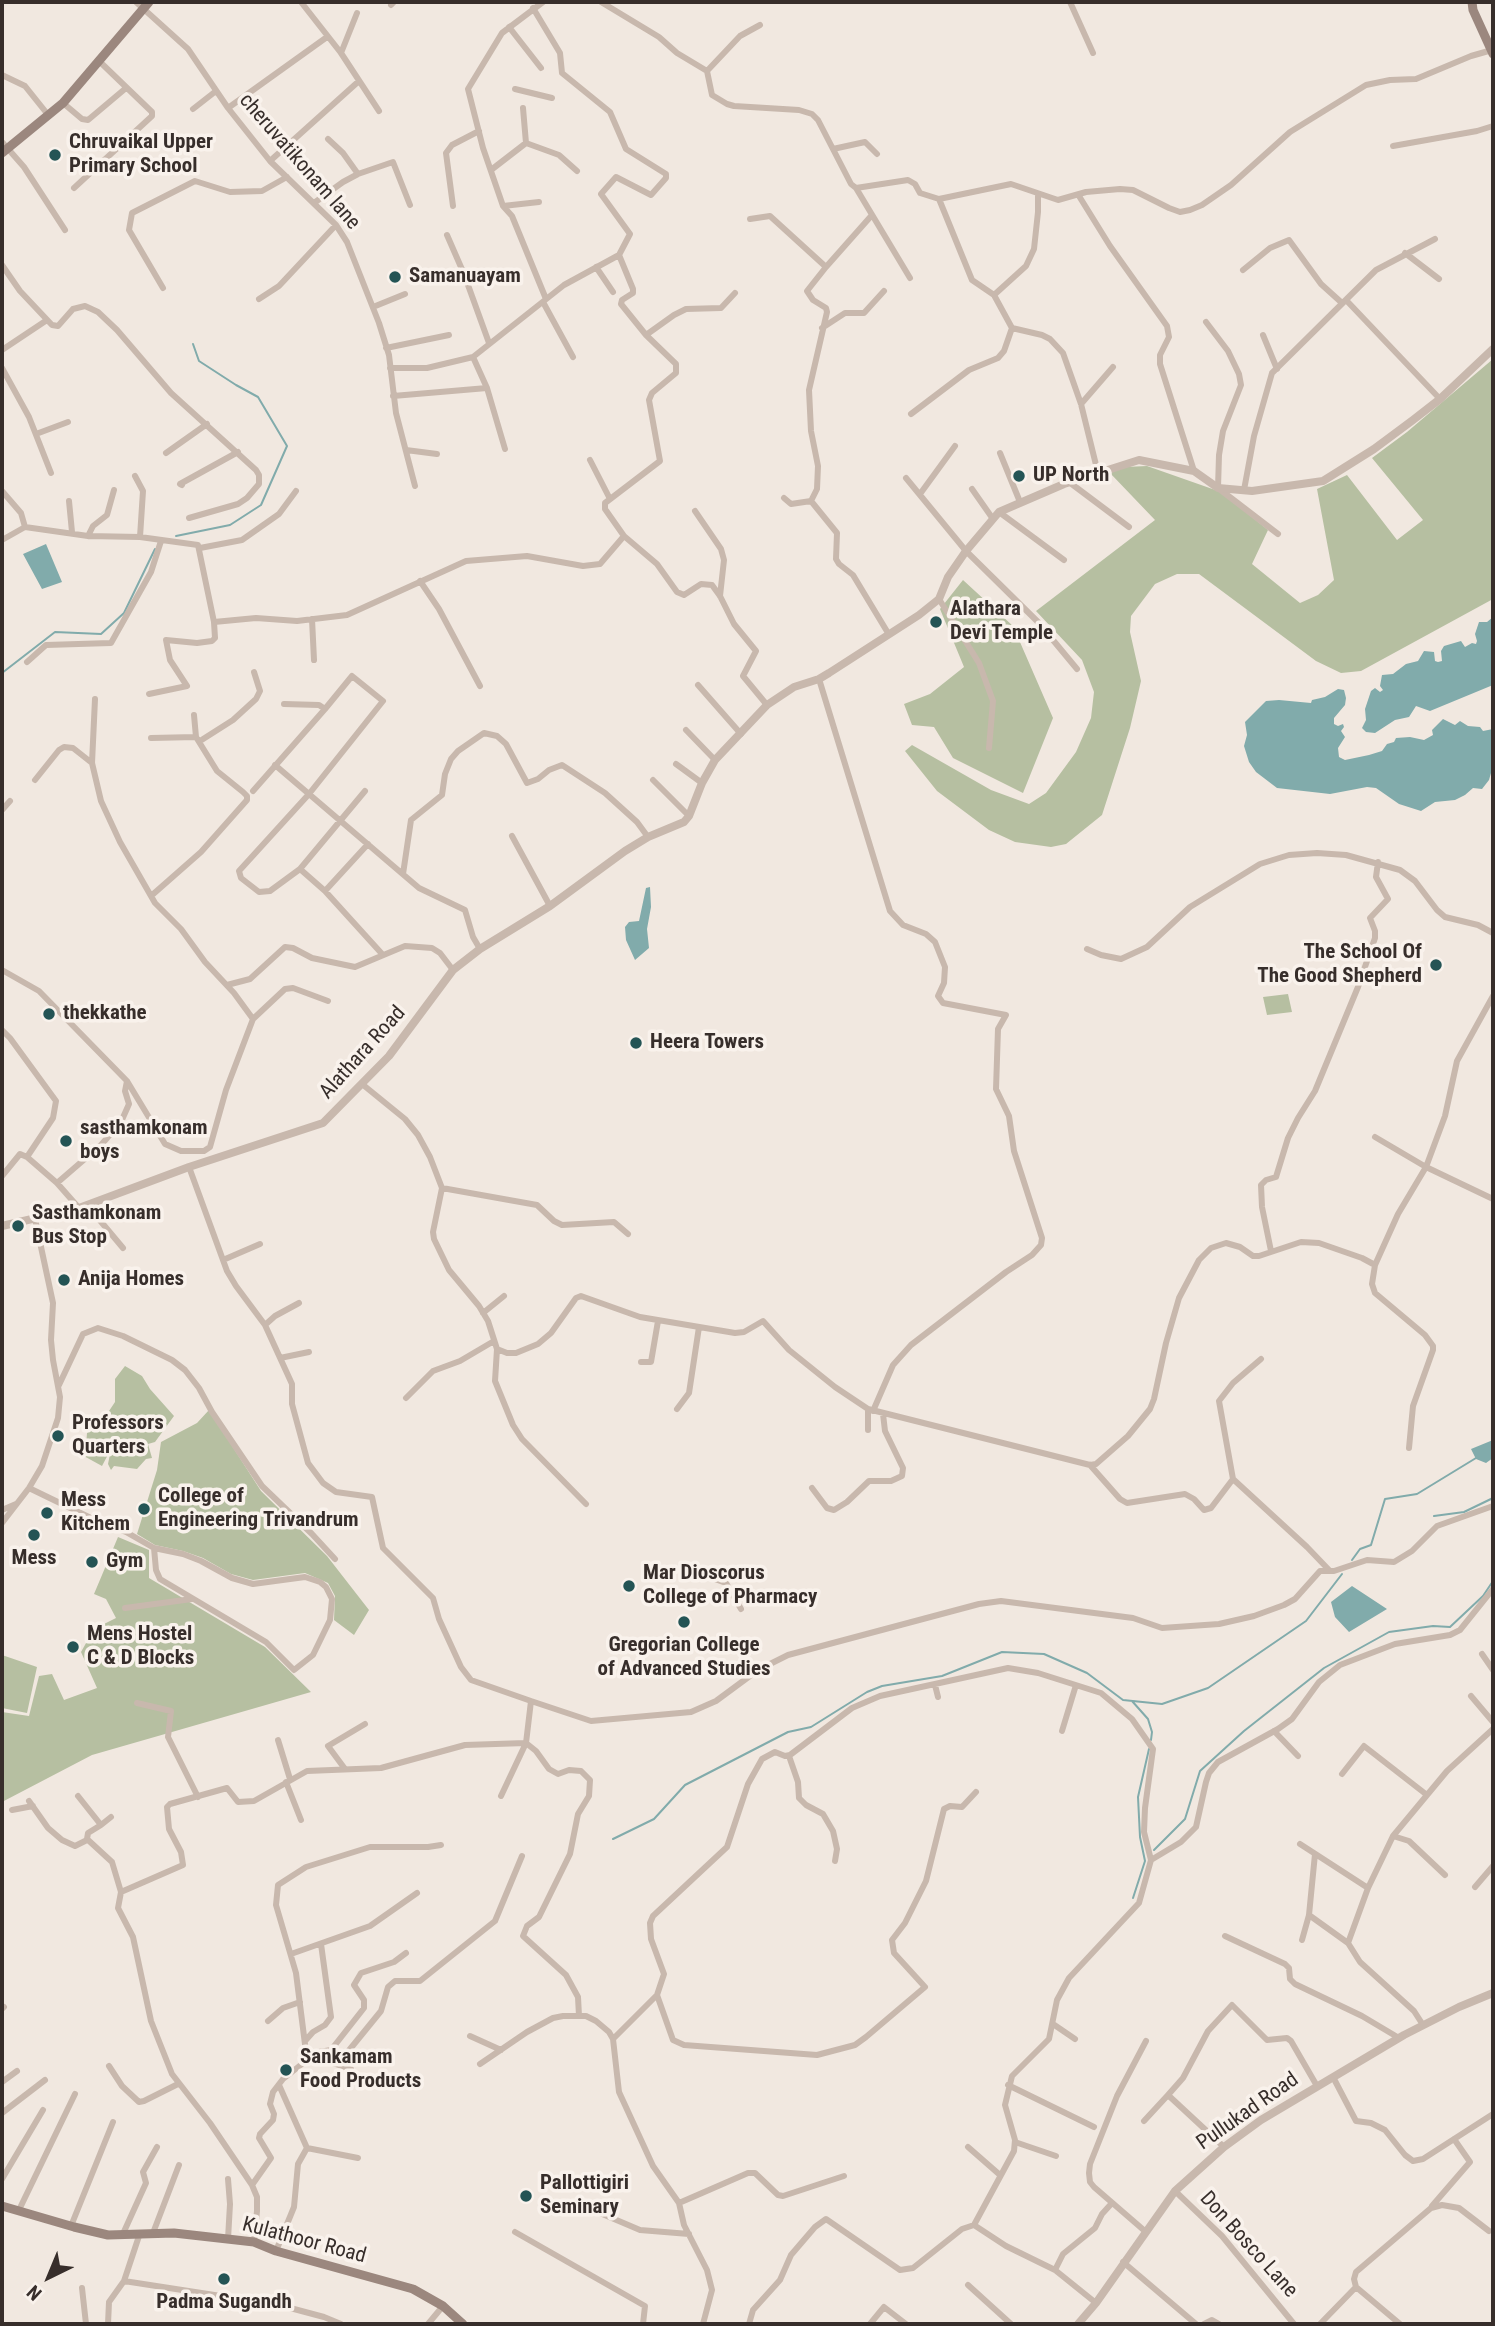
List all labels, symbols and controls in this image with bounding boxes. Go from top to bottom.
street label: cheruvatikonam lane [233,89,365,235]
place label: Chruvaikal Upper Primary School [69,130,213,180]
marker: Chruvaikal Upper Primary School [47,147,63,163]
place label: Samanuayam [409,264,521,290]
marker: Samanuayam [387,269,403,285]
place label: UP North [1033,463,1109,489]
marker: UP North [1011,468,1027,484]
place label: Alathara Devi Temple [950,597,1053,647]
marker: Alathara Devi Temple [928,614,944,630]
place label: The School Of The Good Shepherd [1257,940,1422,990]
marker: The School Of The Good Shepherd [1428,957,1444,973]
place label: thekkathe [63,1001,147,1027]
street label: Alathara Road [315,1001,411,1105]
marker: thekkathe [41,1006,57,1022]
place label: Heera Towers [650,1030,764,1056]
marker: Heera Towers [628,1035,644,1051]
place label: sasthamkonam boys [80,1116,208,1166]
marker: sasthamkonam boys [58,1133,74,1149]
place label: Sasthamkonam Bus Stop [32,1201,161,1251]
marker: Sasthamkonam Bus Stop [10,1218,26,1234]
place label: Anija Homes [78,1267,184,1293]
marker: Anija Homes [56,1272,72,1288]
place label: Professors Quarters [72,1411,164,1461]
marker: Professors Quarters [50,1428,66,1444]
place label: College of Engineering Trivandrum [158,1484,359,1534]
place label: Mess Kitchem [61,1488,130,1538]
marker: College of Engineering Trivandrum [136,1501,152,1517]
marker: Mess Kitchem [39,1505,55,1521]
marker: Mess [26,1527,42,1543]
place label: Mess [11,1546,57,1572]
place label: Gym [106,1549,143,1575]
marker: Gym [84,1554,100,1570]
place label: Mar Dioscorus College of Pharmacy [643,1561,817,1611]
marker: Mar Dioscorus College of Pharmacy [621,1578,637,1594]
marker: Gregorian College of Advanced Studies [676,1614,692,1630]
place label: Mens Hostel C & D Blocks [87,1622,194,1672]
place label: Gregorian College of Advanced Studies [598,1633,770,1683]
marker: Mens Hostel C & D Blocks [65,1639,81,1655]
place label: Sankamam Food Products [300,2045,421,2095]
marker: Sankamam Food Products [278,2062,294,2078]
street label: Pullukad Road [1192,2068,1304,2156]
place label: Pallottigiri Seminary [540,2171,629,2221]
street label: Don Bosco Lane [1194,2187,1302,2303]
marker: Pallottigiri Seminary [518,2188,534,2204]
street label: Kulathoor Road [239,2212,369,2270]
north arrow [14,2242,84,2312]
marker: Padma Sugandh [216,2271,232,2287]
text: N [22,2280,46,2305]
place label: Padma Sugandh [156,2290,292,2316]

